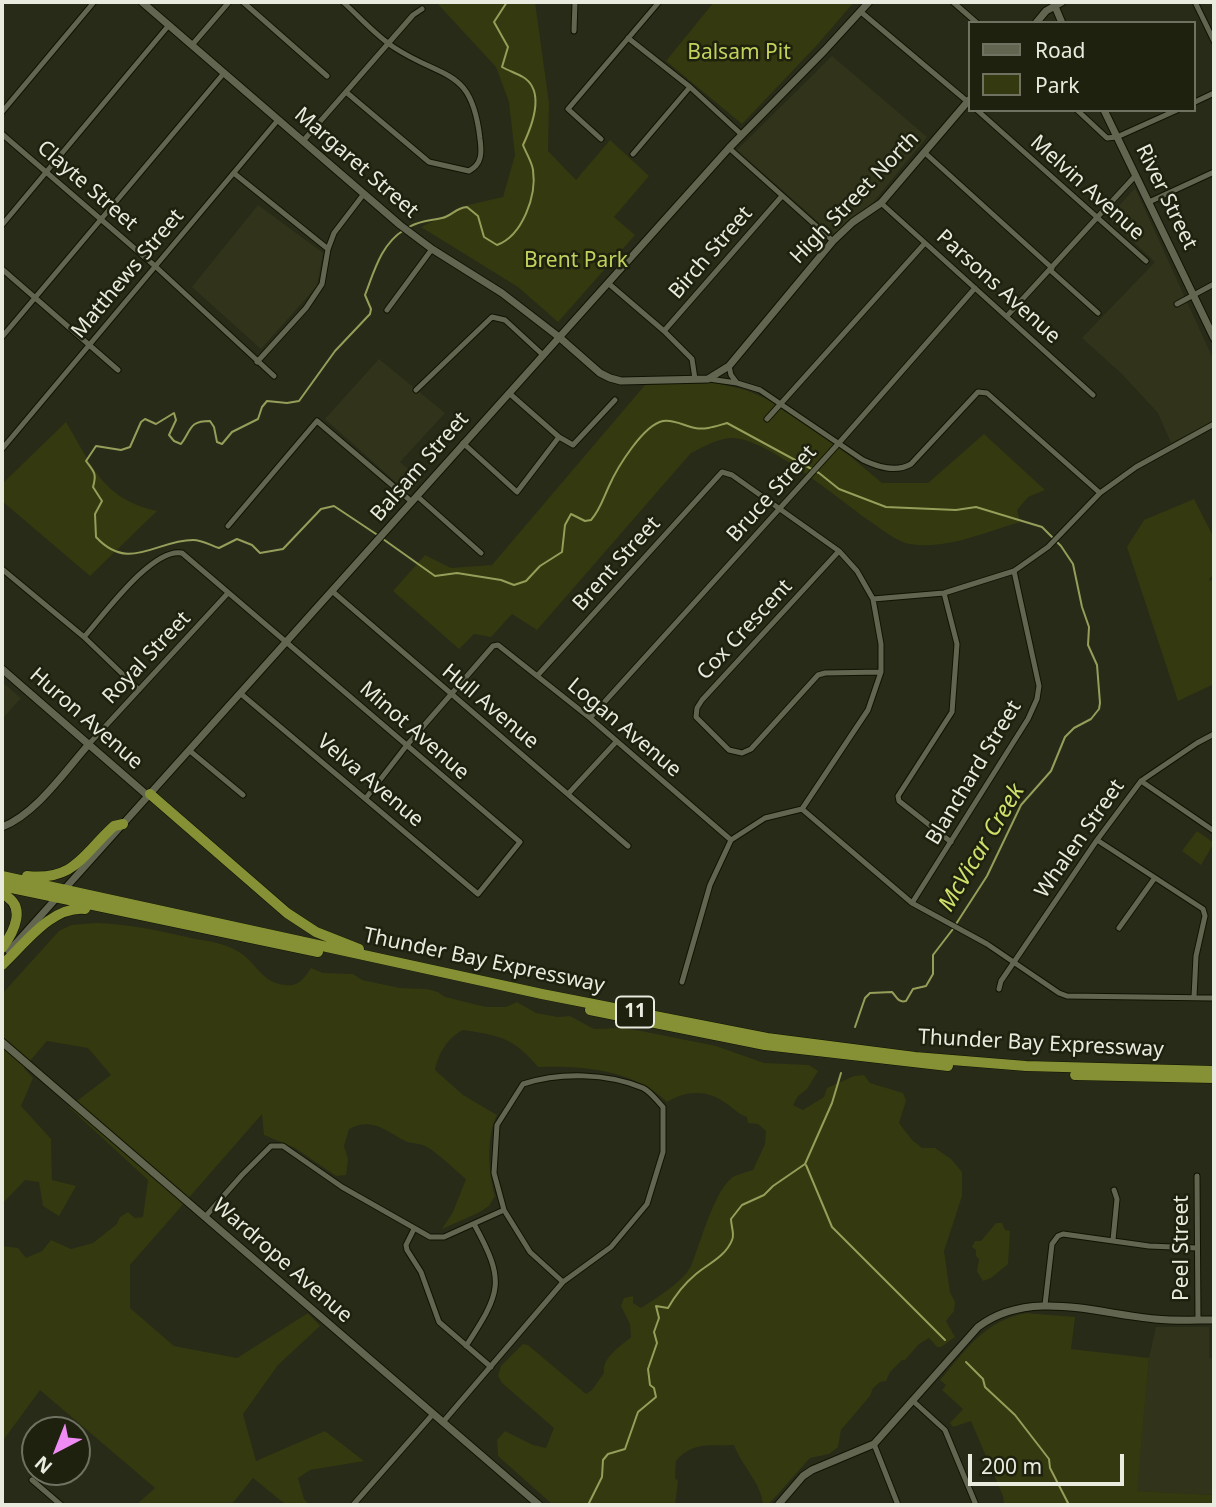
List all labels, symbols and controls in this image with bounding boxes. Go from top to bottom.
legend [968,21,1195,112]
text: Road [1035,36,1085,64]
park label: Balsam Pit [687,40,791,66]
text: Park [1035,71,1079,99]
street label: Margaret Street [289,102,423,224]
street label: High Street North [785,127,925,269]
street label: Melvin Avenue [1025,130,1149,246]
street label: Clayte Street [32,136,142,236]
street label: River Street [1130,140,1202,254]
street label: Birch Street [664,202,758,304]
street label: Matthews Street [67,204,189,344]
street label: Parsons Avenue [931,225,1065,349]
park label: Brent Park [524,248,628,274]
street label: Balsam Street [366,407,474,527]
street label: Bruce Street [722,440,822,548]
street label: Brent Street [568,512,666,616]
street label: Cox Crescent [692,575,798,685]
street label: Royal Street [98,606,196,710]
street label: Hull Avenue [436,659,544,755]
street label: Huron Avenue [24,663,148,775]
street label: Logan Avenue [562,673,686,783]
street label: Minot Avenue [354,677,474,785]
street label: Blanchard Street [921,696,1027,850]
street label: Velva Avenue [312,729,428,833]
street label: Whalen Street [1030,775,1130,903]
water label: McVicar Creek [933,779,1031,917]
street label: Thunder Bay Expressway [361,923,607,999]
road number: 11 [616,996,654,1028]
street label: Thunder Bay Expressway [918,1025,1164,1063]
street label: Wardrope Avenue [207,1193,357,1329]
street label: Peel Street [1169,1195,1195,1301]
north arrow [21,1416,91,1486]
scale bar [971,1440,1127,1484]
text: N [29,1450,58,1480]
text: 200 m [981,1452,1042,1480]

